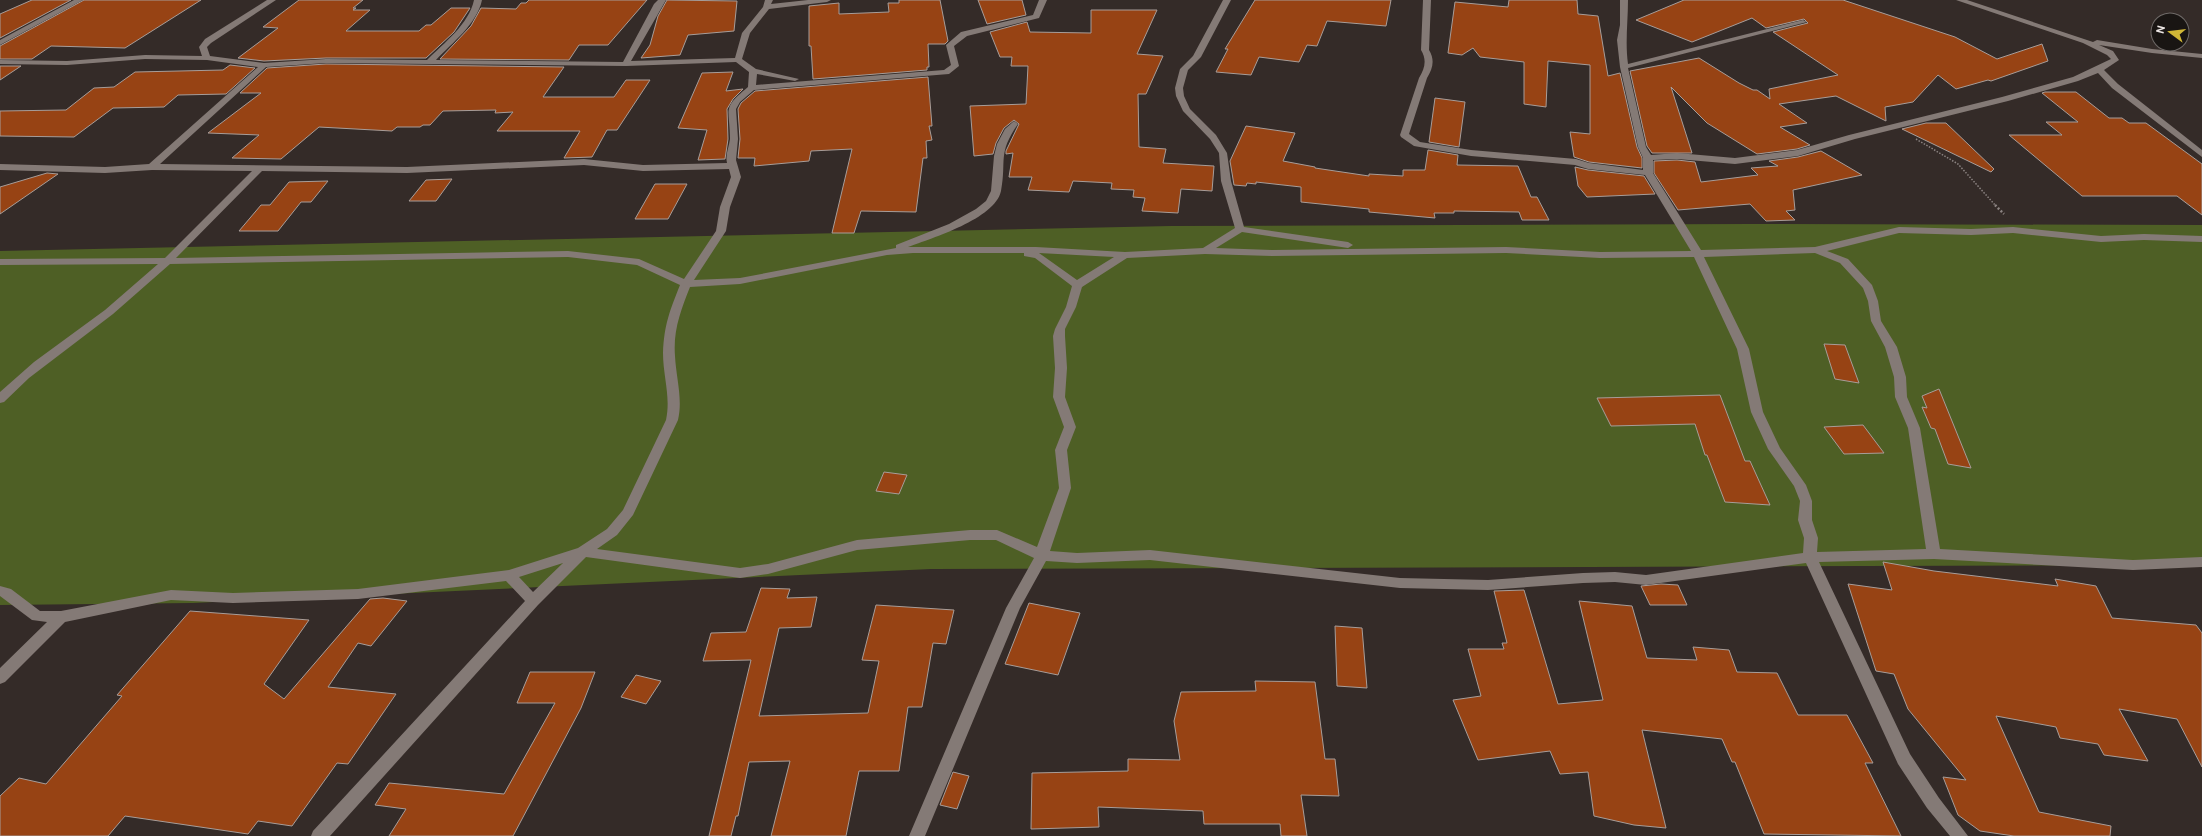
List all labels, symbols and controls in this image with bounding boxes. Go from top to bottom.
north arrow [2150,12,2190,52]
text: N [2153,24,2168,35]

